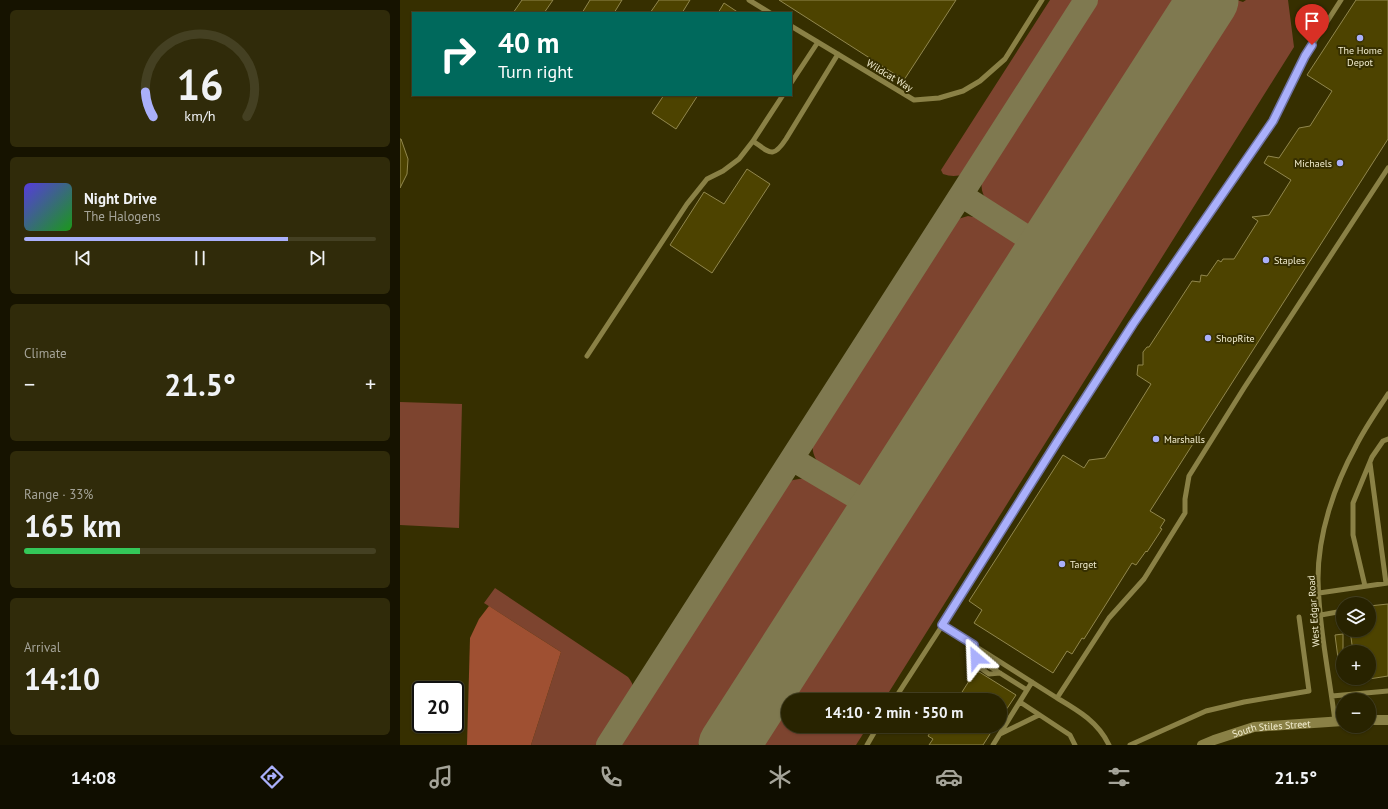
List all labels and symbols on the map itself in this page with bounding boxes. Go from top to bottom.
pin [1295,4,1329,45]
marker: The Home Depot [1355,33,1365,43]
place label: The Home Depot [1338,44,1382,69]
street label: Wildcat Way [864,56,916,95]
place label: Michaels [1294,157,1332,170]
marker: Michaels [1335,158,1345,168]
place label: Staples [1274,254,1305,267]
marker: Staples [1261,255,1271,265]
place label: ShopRite [1216,332,1255,345]
marker: ShopRite [1203,333,1213,343]
place label: Marshalls [1164,433,1205,446]
marker: Marshalls [1151,434,1161,444]
place label: Target [1070,558,1097,571]
marker: Target [1057,559,1067,569]
street label: West Edgar Road [1305,575,1322,647]
position arrow [955,637,997,679]
speed limit sign: 20 [412,681,464,733]
street label: South Stiles Street [1230,717,1312,741]

